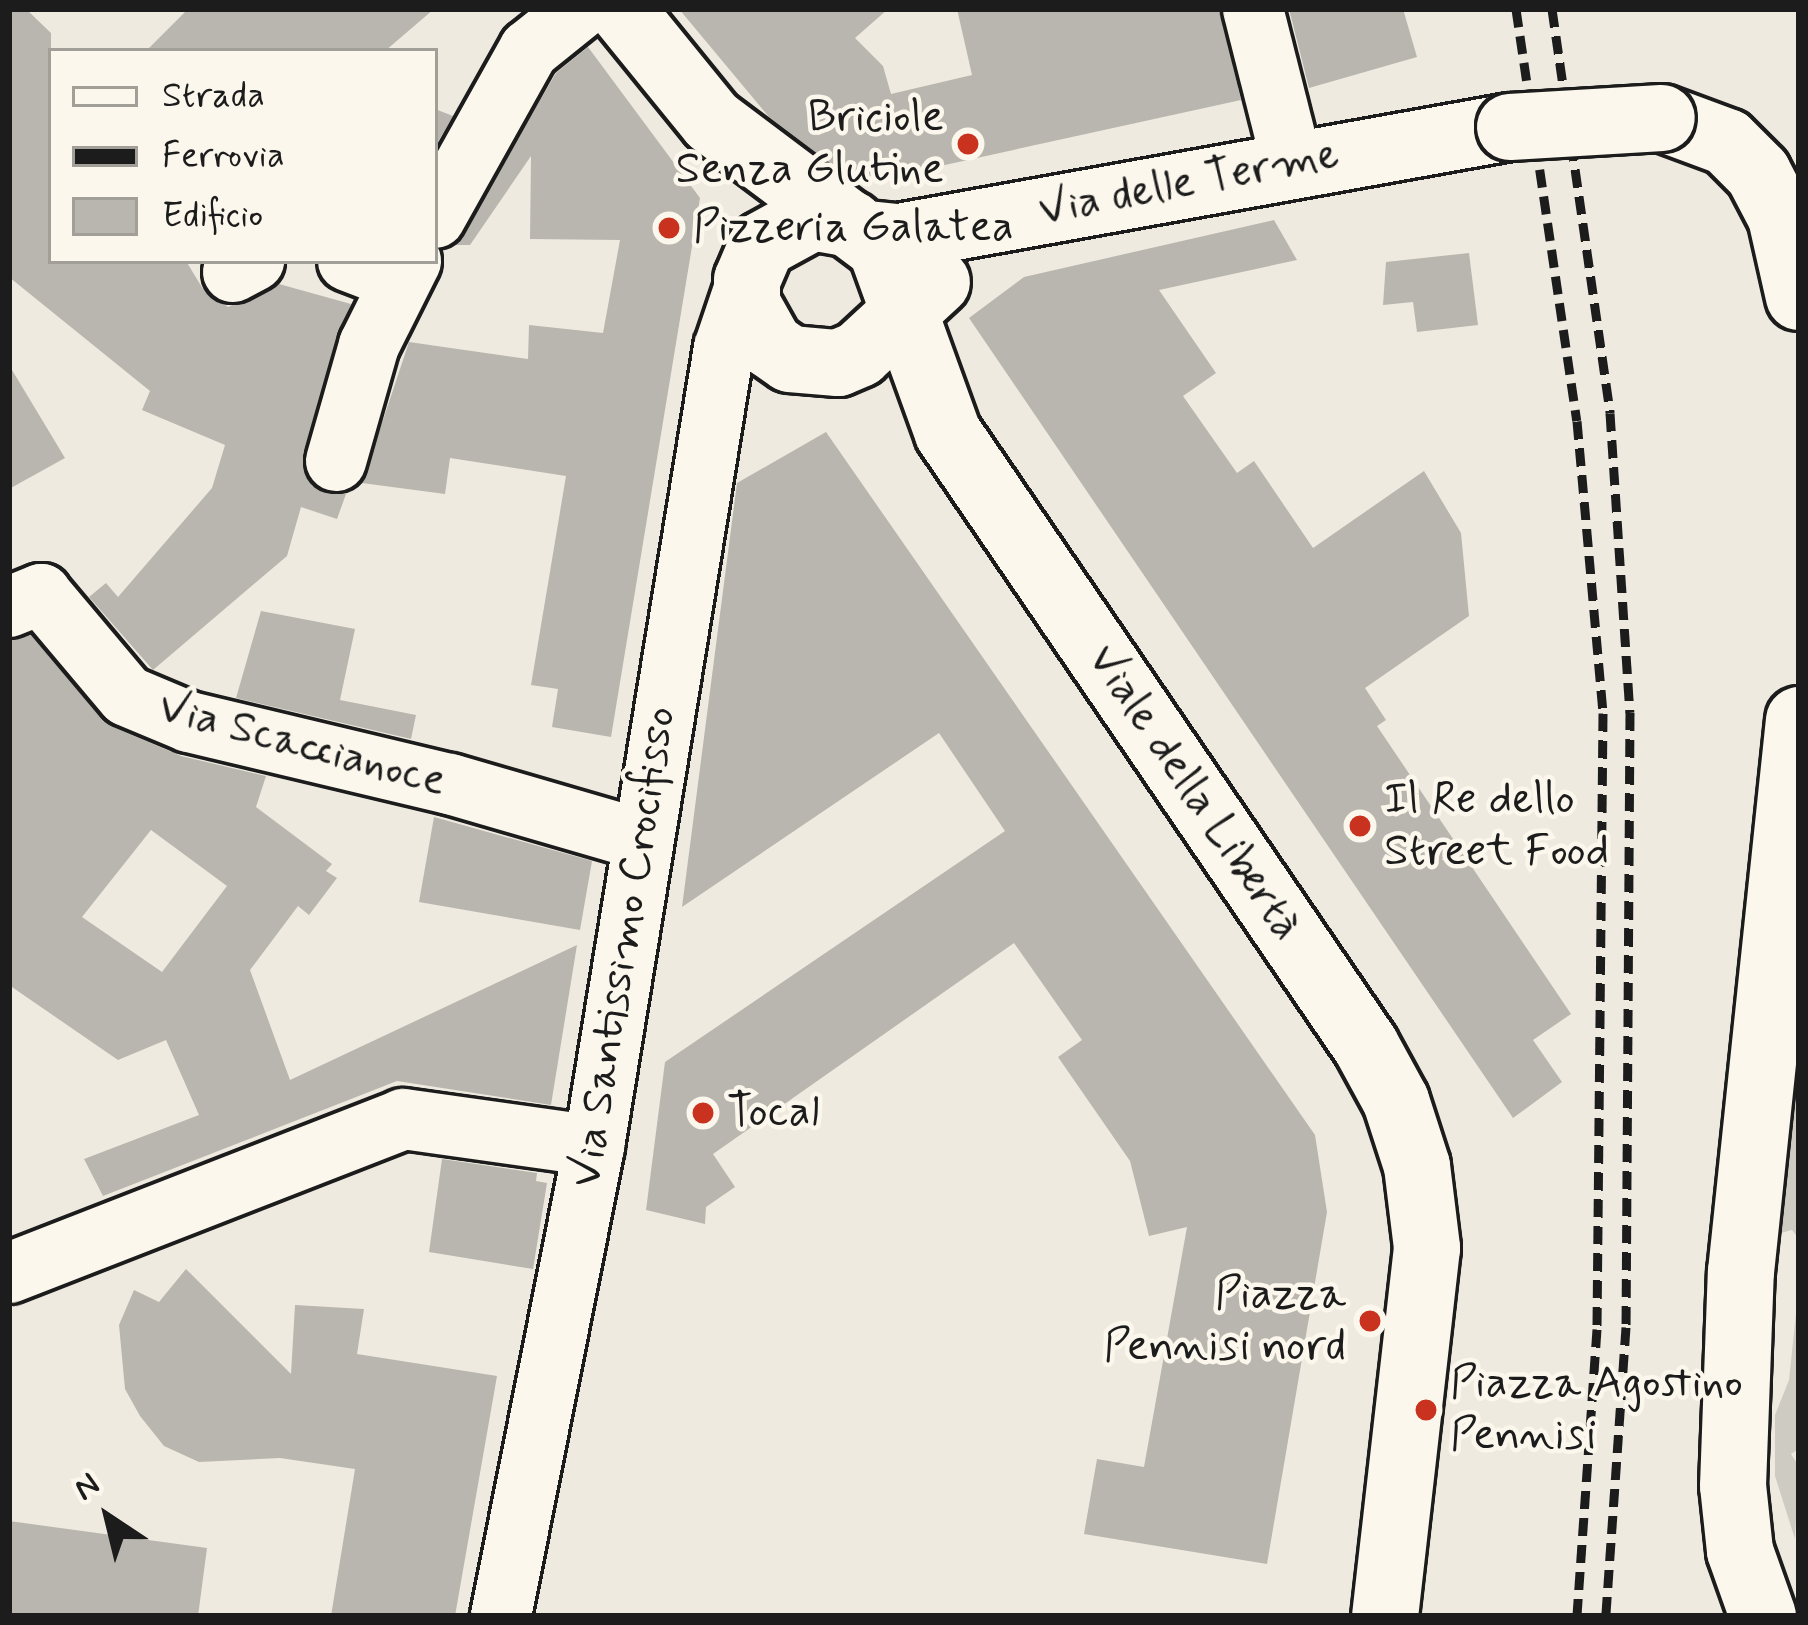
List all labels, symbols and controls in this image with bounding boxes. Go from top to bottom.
legend [48,48,438,264]
text: Strada [162,73,265,120]
place label: Briciole Senza Glutine [680,91,944,197]
street label: Via delle Terme [1038,128,1340,238]
marker: Briciole Senza Glutine [955,131,981,157]
text: Ferrovia [162,133,285,180]
text: Edificio [162,193,263,240]
place label: Pizzeria Galatea [693,201,1007,255]
marker: Pizzeria Galatea [656,215,682,241]
street label: Viale della Libertà [1076,637,1312,949]
street label: Via Scaccianoce [154,681,450,809]
street label: Via Santissimo Crocifisso [560,704,688,1190]
place label: Il Re dello Street Food [1384,773,1608,879]
marker: Il Re dello Street Food [1347,813,1373,839]
place label: Tocal [727,1086,820,1140]
marker: Tocal [690,1100,716,1126]
place label: Piazza Pennisi nord [1104,1268,1346,1374]
marker: Piazza Pennisi nord [1357,1308,1383,1334]
place label: Piazza Agostino Pennisi [1450,1357,1743,1463]
marker: Piazza Agostino Pennisi [1413,1397,1439,1423]
north arrow [48,1457,168,1577]
text: N [66,1463,109,1512]

